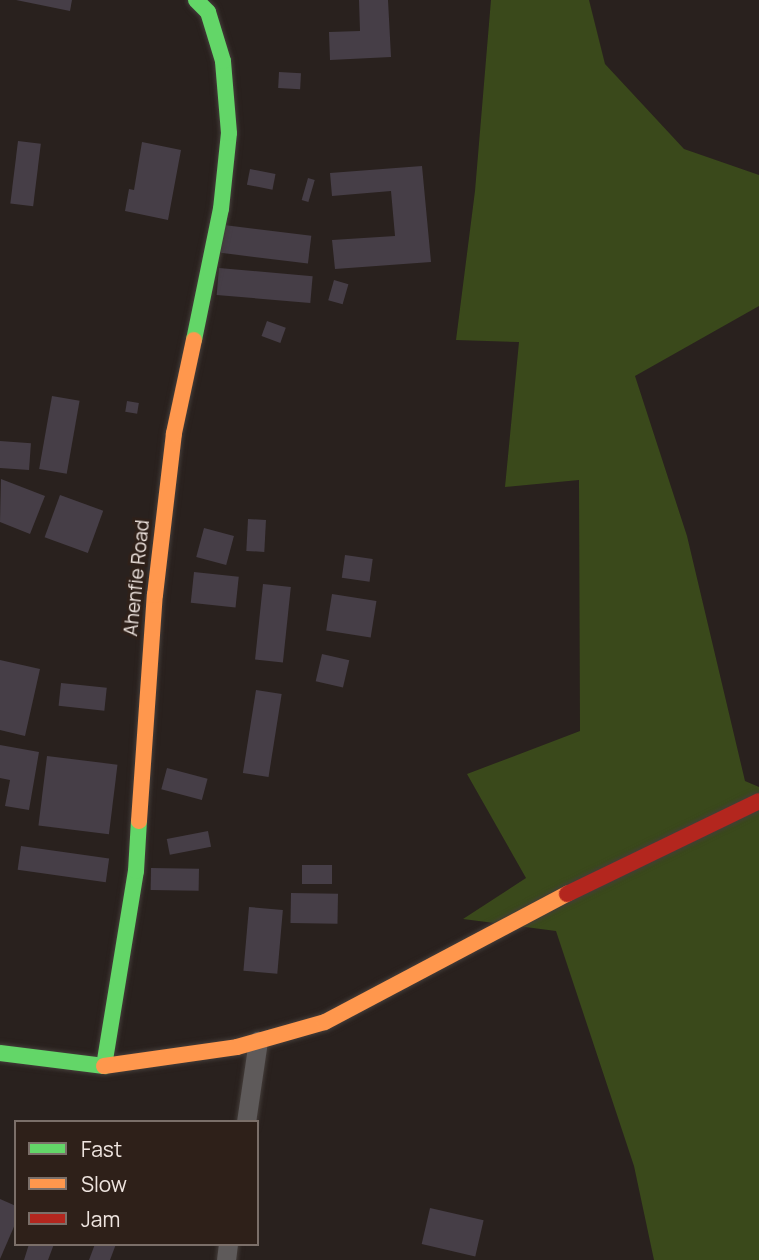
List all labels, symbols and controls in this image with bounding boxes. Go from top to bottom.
street label: Ahenfie Road [120,519,154,637]
legend [14,1120,259,1246]
text: Fast [81,1135,122,1163]
text: Slow [81,1170,127,1198]
text: Jam [81,1205,120,1233]

